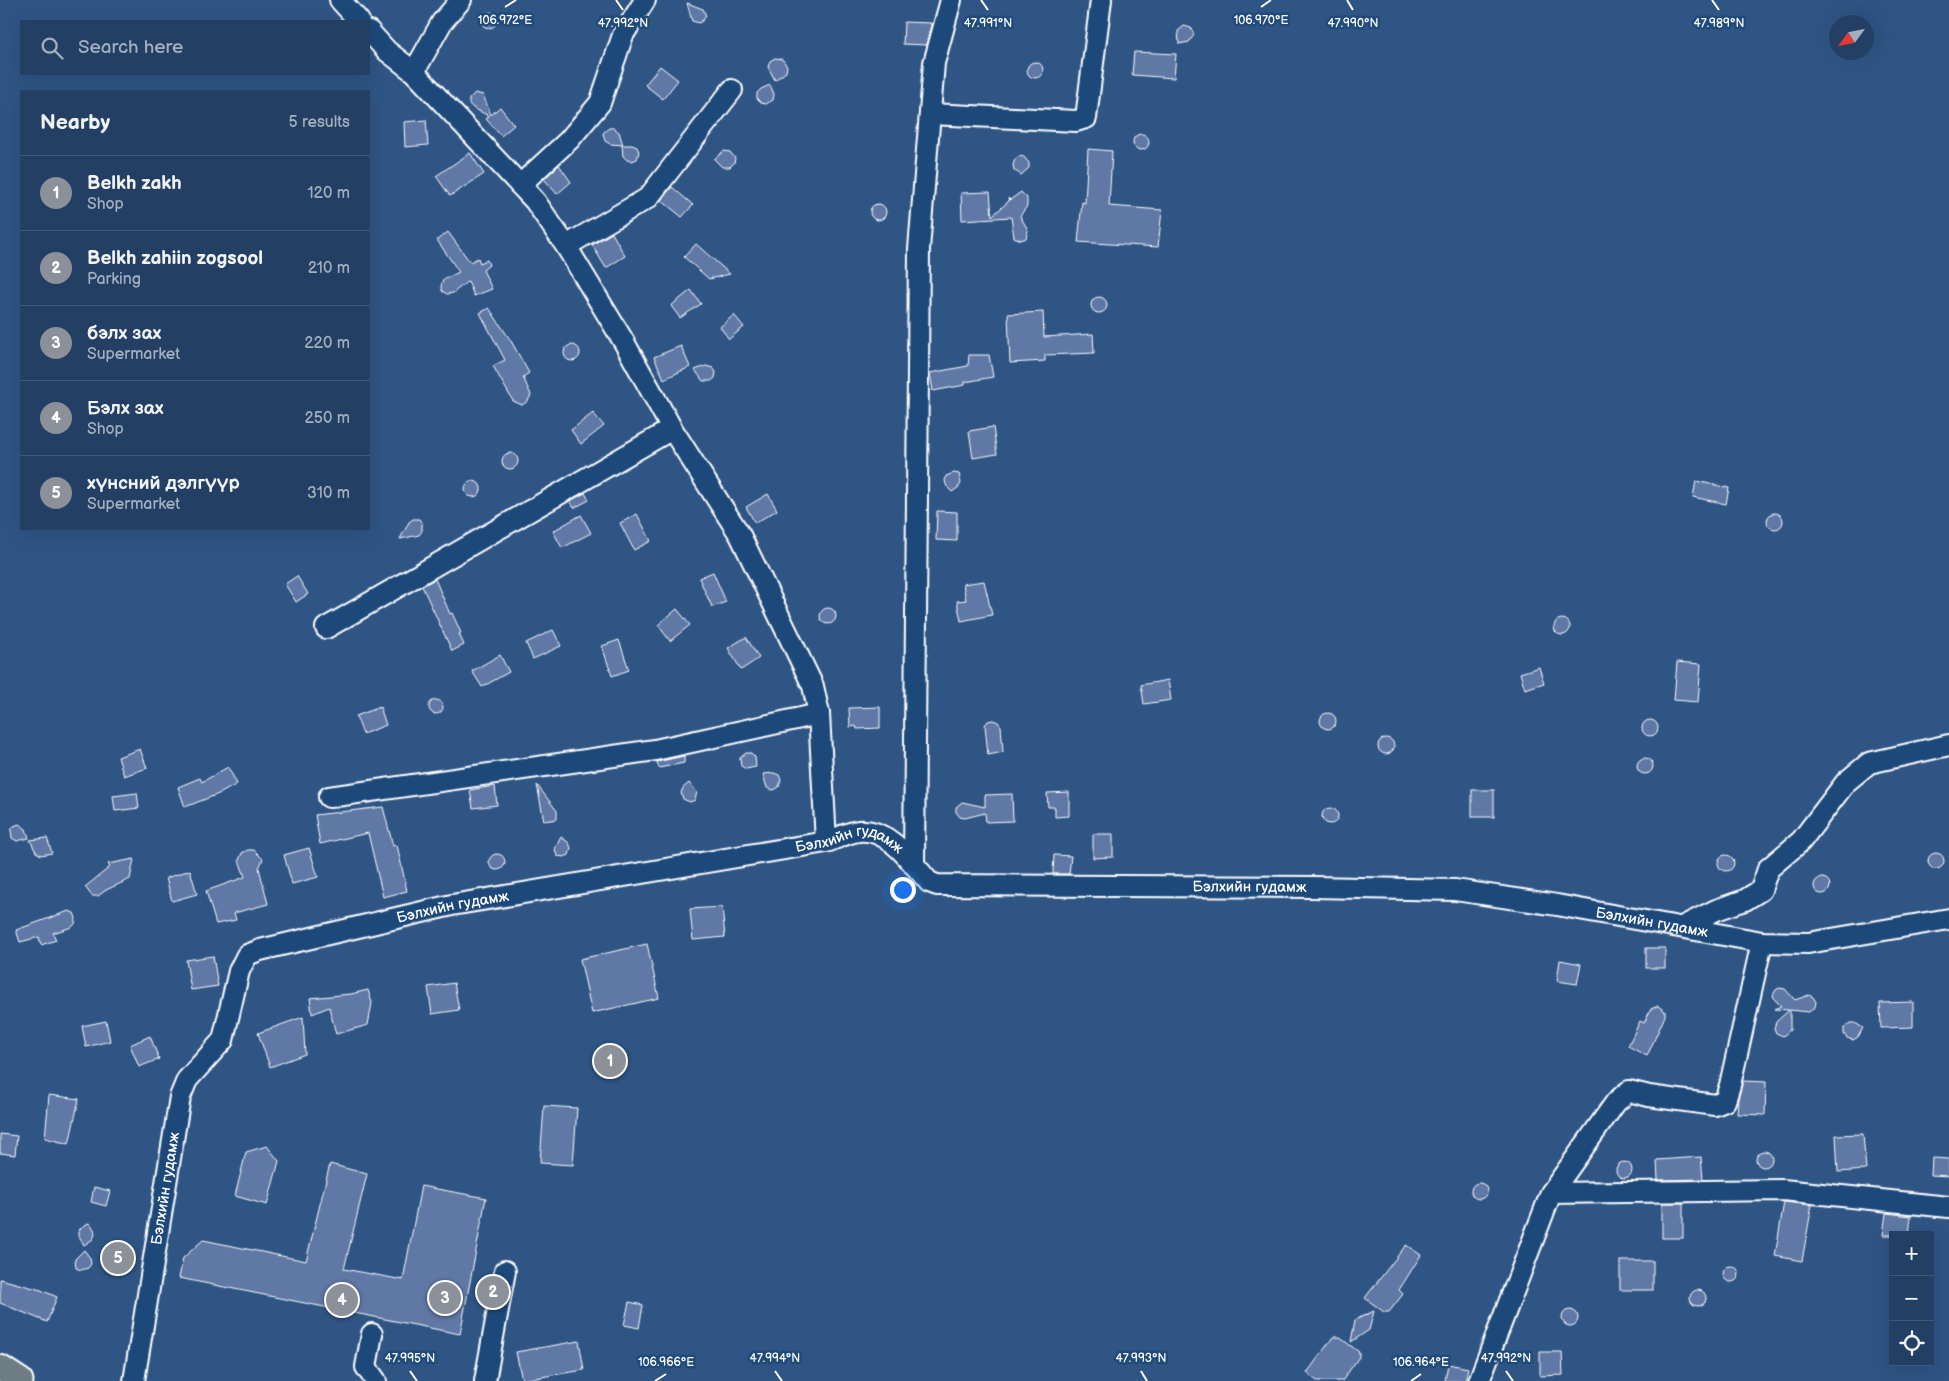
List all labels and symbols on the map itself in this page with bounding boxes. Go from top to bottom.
text: 106.972°E [478,13,532,28]
text: 106.970°E [1234,13,1288,28]
north arrow [1829,15,1874,60]
text: 47.992°N [598,16,648,31]
text: 47.991°N [964,16,1012,31]
text: 47.990°N [1327,16,1379,31]
text: 47.989°N [1694,16,1744,31]
street label: Бэлхийн гудамж [794,822,908,858]
your location [890,877,916,903]
street label: Бэлхийн гудамж [1192,877,1307,897]
street label: Бэлхийн гудамж [395,887,511,928]
street label: Бэлхийн гудамж [1594,903,1710,942]
pin: 1 [594,1042,626,1080]
street label: Бэлхийн гудамж [147,1130,184,1246]
pin: 5 [102,1239,134,1277]
pin: 2 [477,1273,509,1311]
pin: 3 [429,1279,461,1317]
pin: 4 [326,1281,358,1319]
text: 47.995°N [385,1351,435,1366]
text: 47.994°N [750,1351,800,1366]
text: 47.993°N [1115,1351,1167,1366]
text: 47.992°N [1481,1351,1531,1366]
text: 106.966°E [638,1355,694,1370]
text: 106.964°E [1393,1355,1449,1370]

